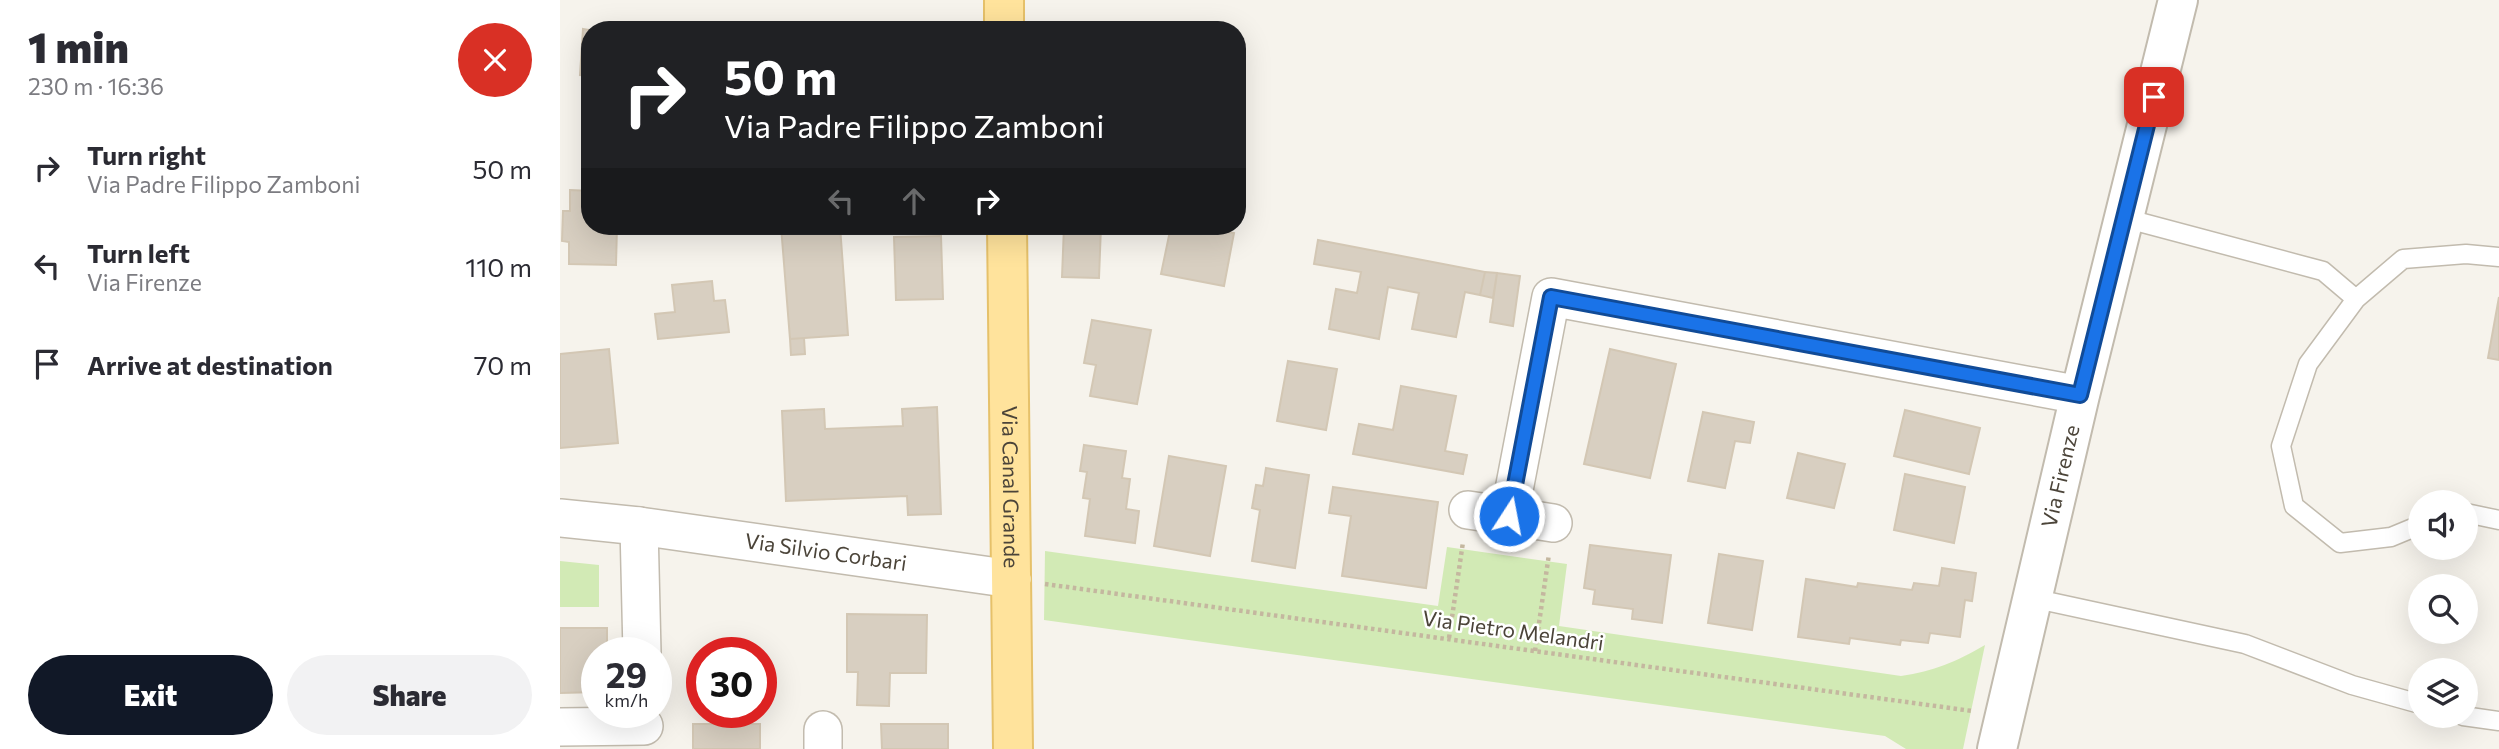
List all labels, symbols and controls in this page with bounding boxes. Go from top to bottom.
text: 1 min [28,20,129,72]
button: close [458,23,532,97]
text: 50 m [724,45,837,105]
icon: right [609,49,700,140]
pin [2124,67,2184,127]
text: 230 m · 16:36 [28,72,164,100]
icon: arrive [2135,78,2173,116]
text: Via Padre Filippo Zamboni [724,105,1104,145]
text: Turn right [87,139,206,170]
icon: right [28,149,66,187]
text: 50 m [472,153,532,184]
text: Via Padre Filippo Zamboni [87,170,360,198]
icon: left [822,182,860,220]
icon: ahead [895,182,933,220]
icon: right [968,182,1006,220]
text: Turn left [87,237,190,268]
icon: left [28,247,66,285]
text: 110 m [465,251,532,282]
text: Via Firenze [87,268,202,296]
icon: arrive [28,345,66,383]
text: Arrive at destination [87,349,333,380]
text: 70 m [474,349,532,380]
street label: Via Canal Grande [998,406,1025,568]
street label: Via Firenze [2035,422,2084,530]
position arrow [1472,479,1546,553]
map controls [2408,490,2478,728]
button: sound [2408,490,2478,560]
street label: Via Silvio Corbari [743,527,909,575]
button: search [2408,574,2478,644]
street label: Via Pietro Melandri [1421,604,1606,655]
speed limit sign: 30 [686,637,777,728]
text: 29 [606,652,647,695]
button: Exit [28,655,273,735]
button: Share [287,655,532,735]
button: layers [2408,658,2478,728]
text: km/h [605,689,648,711]

